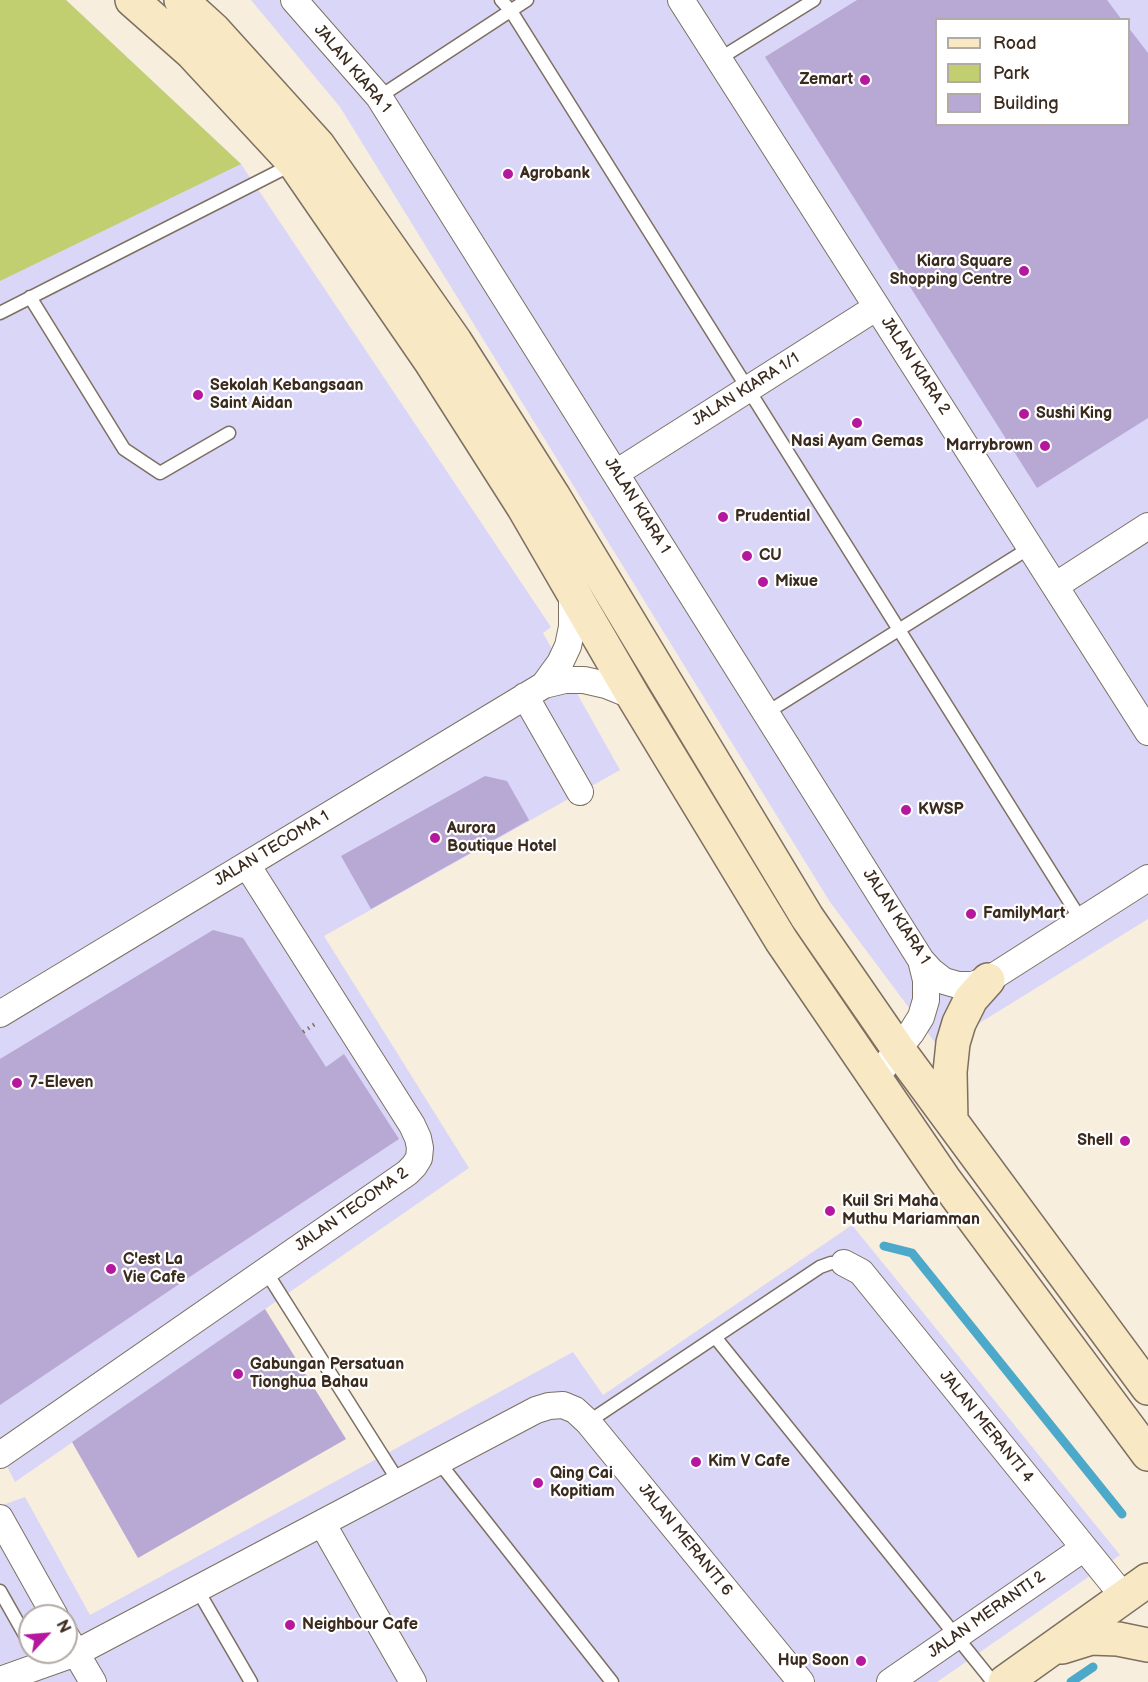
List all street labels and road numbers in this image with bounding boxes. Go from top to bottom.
street label: JALAN KIARA 1 [309,21,395,117]
street label: JALAN KIARA 2 [876,314,954,418]
street label: JALAN KIARA 1/1 [689,349,803,431]
street label: JALAN KIARA 1 [600,454,674,558]
street label: JALAN TECOMA 1 [211,807,333,891]
street label: JALAN KIARA 1 [858,866,934,968]
street label: JALAN TECOMA 2 [292,1164,412,1256]
street label: JALAN MERANTI 4 [935,1367,1037,1487]
street label: JALAN MERANTI 6 [634,1480,736,1600]
street label: JALAN MERANTI 2 [925,1567,1049,1663]

